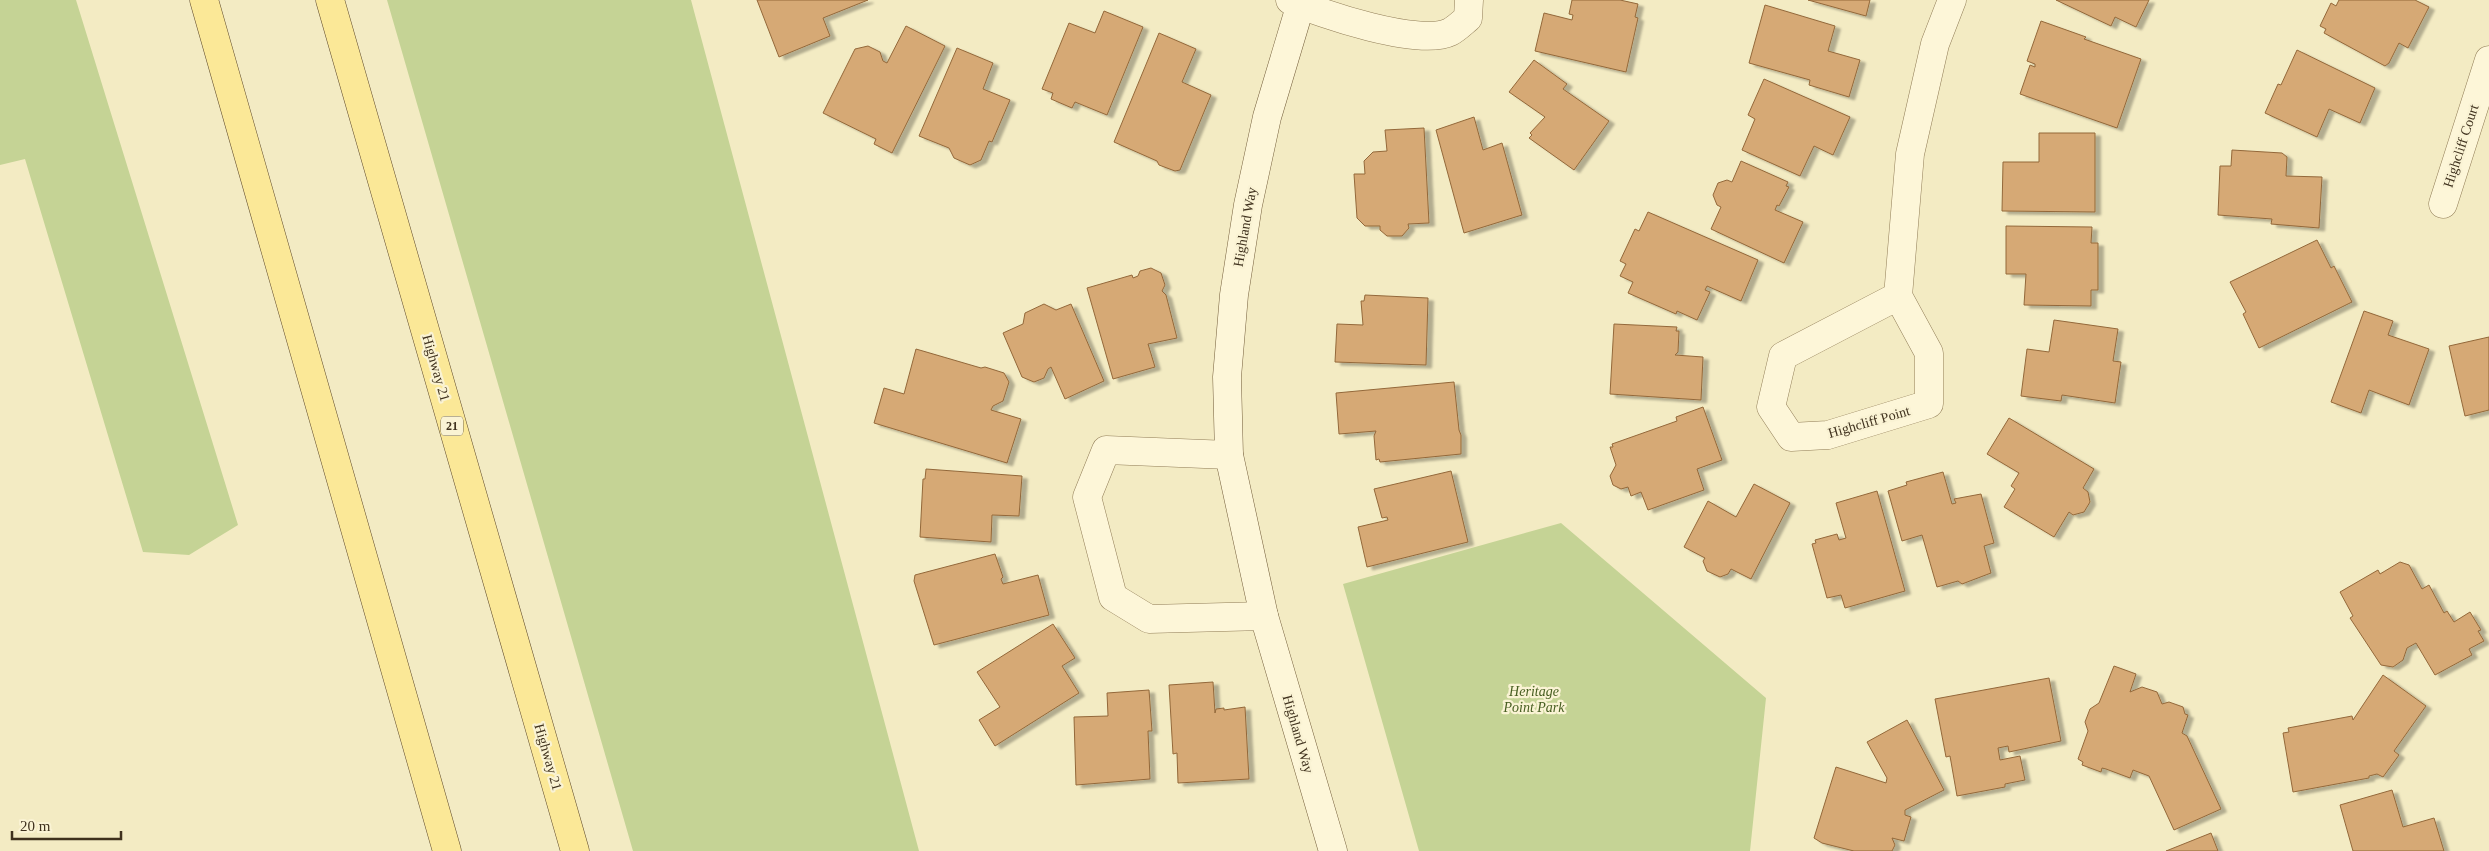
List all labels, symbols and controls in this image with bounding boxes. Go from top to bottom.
street label: Highcliff Court [2441,102,2482,189]
street label: Highland Way [1231,186,1259,268]
street label: Highway 21 [419,333,453,403]
street label: Highcliff Point [1826,403,1912,441]
road number: 21 [441,416,463,436]
park label: Heritage Point Park [1502,684,1565,715]
street label: Highland Way [1280,693,1316,775]
street label: Highway 21 [531,722,565,792]
scale bar [12,808,121,840]
text: 20 m [20,818,51,834]

